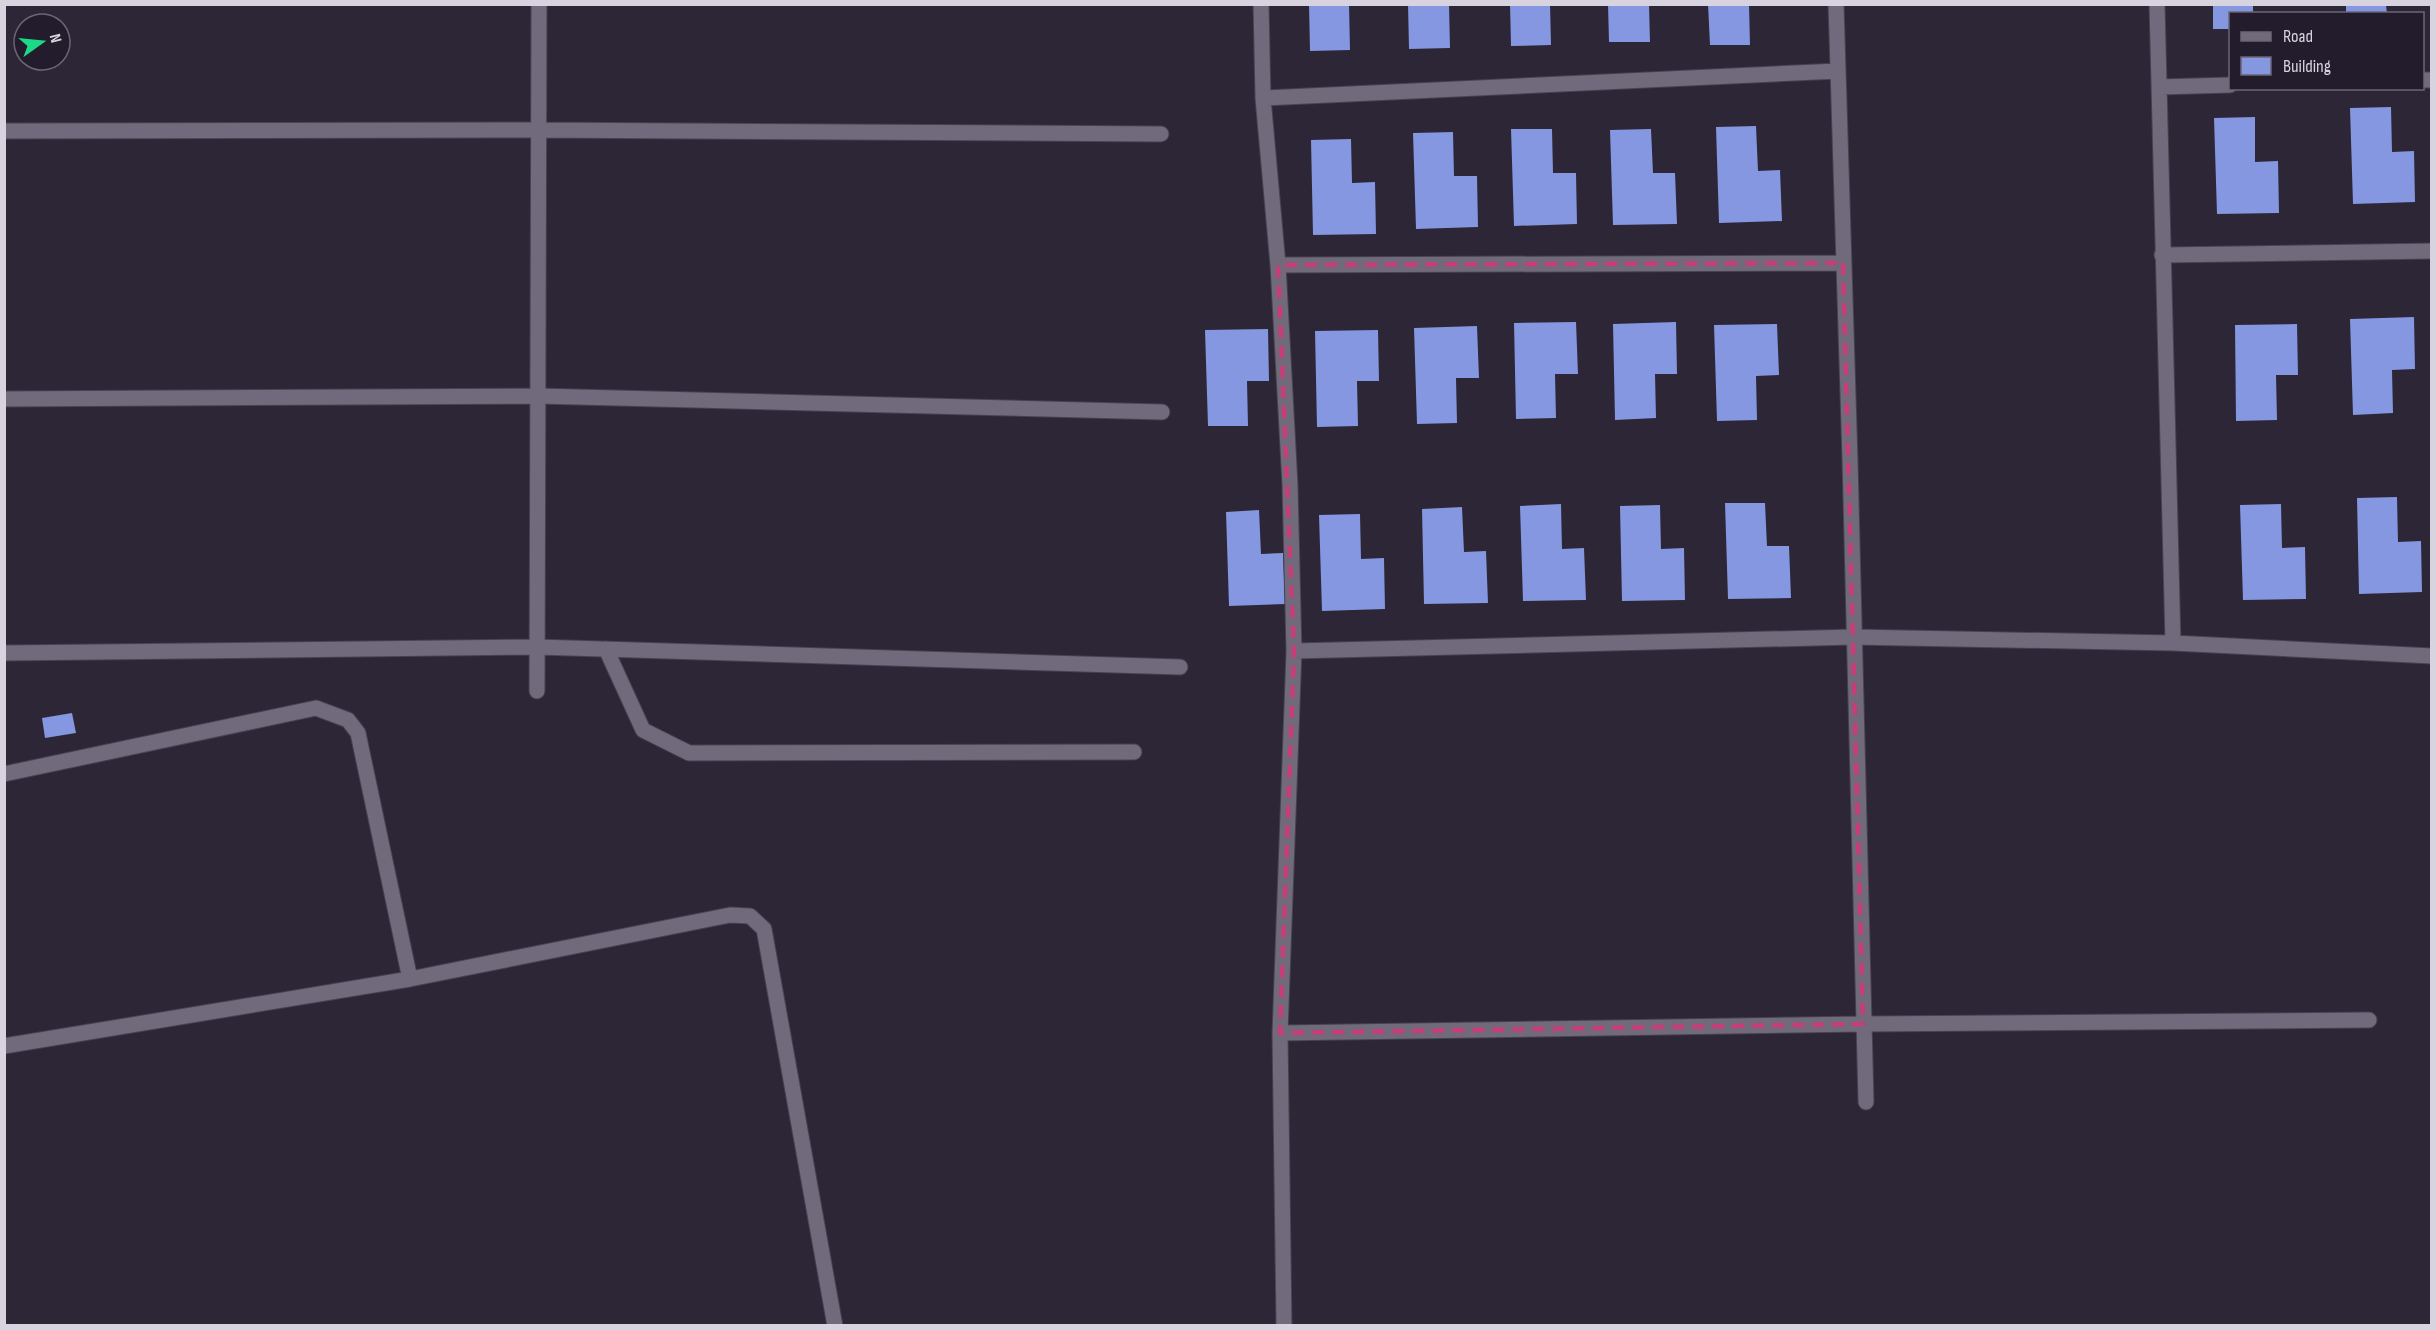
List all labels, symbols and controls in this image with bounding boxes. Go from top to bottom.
north arrow [12,12,72,72]
legend [2229,12,2424,90]
text: Road [2283,26,2313,47]
text: N [45,32,65,45]
text: Building [2283,56,2331,77]

